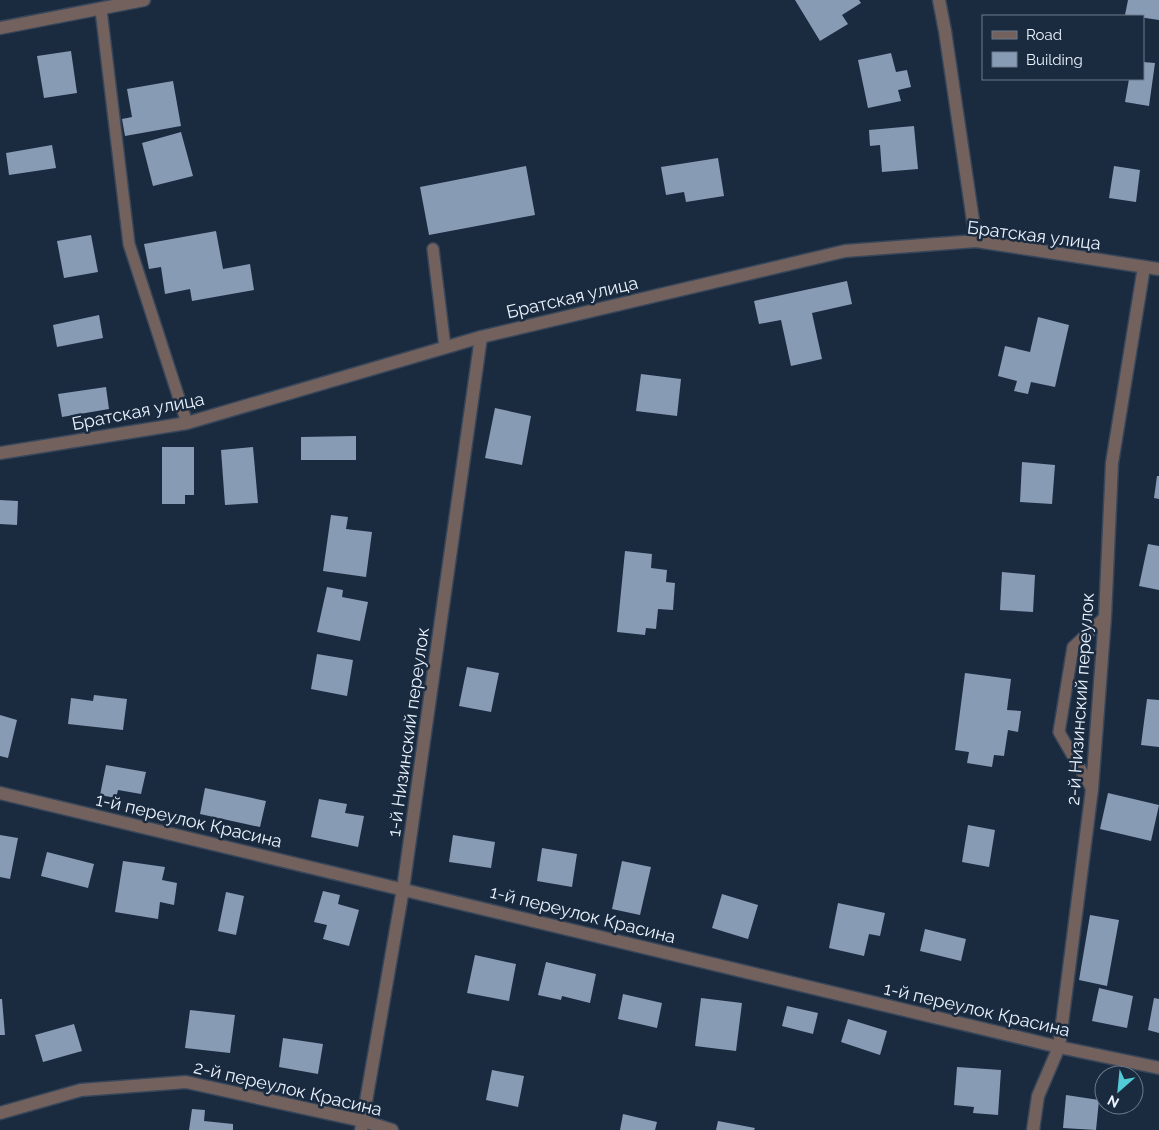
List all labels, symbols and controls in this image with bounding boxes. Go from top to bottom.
legend [982,15,1144,80]
text: Road [1026,26,1062,44]
text: Building [1026,51,1083,69]
street label: Братская улица [966,216,1102,254]
street label: Братская улица [504,272,640,322]
street label: Братская улица [70,388,206,434]
street label: 2-й Низинский переулок [1062,592,1098,806]
street label: 1-й Низинский переулок [383,626,433,838]
street label: 1-й переулок Красина [94,788,284,852]
street label: 1-й переулок Красина [488,881,678,947]
street label: 1-й переулок Красина [882,977,1072,1041]
street label: 2-й переулок Красина [192,1056,384,1120]
north arrow [1094,1065,1144,1115]
text: N [1105,1092,1121,1111]

